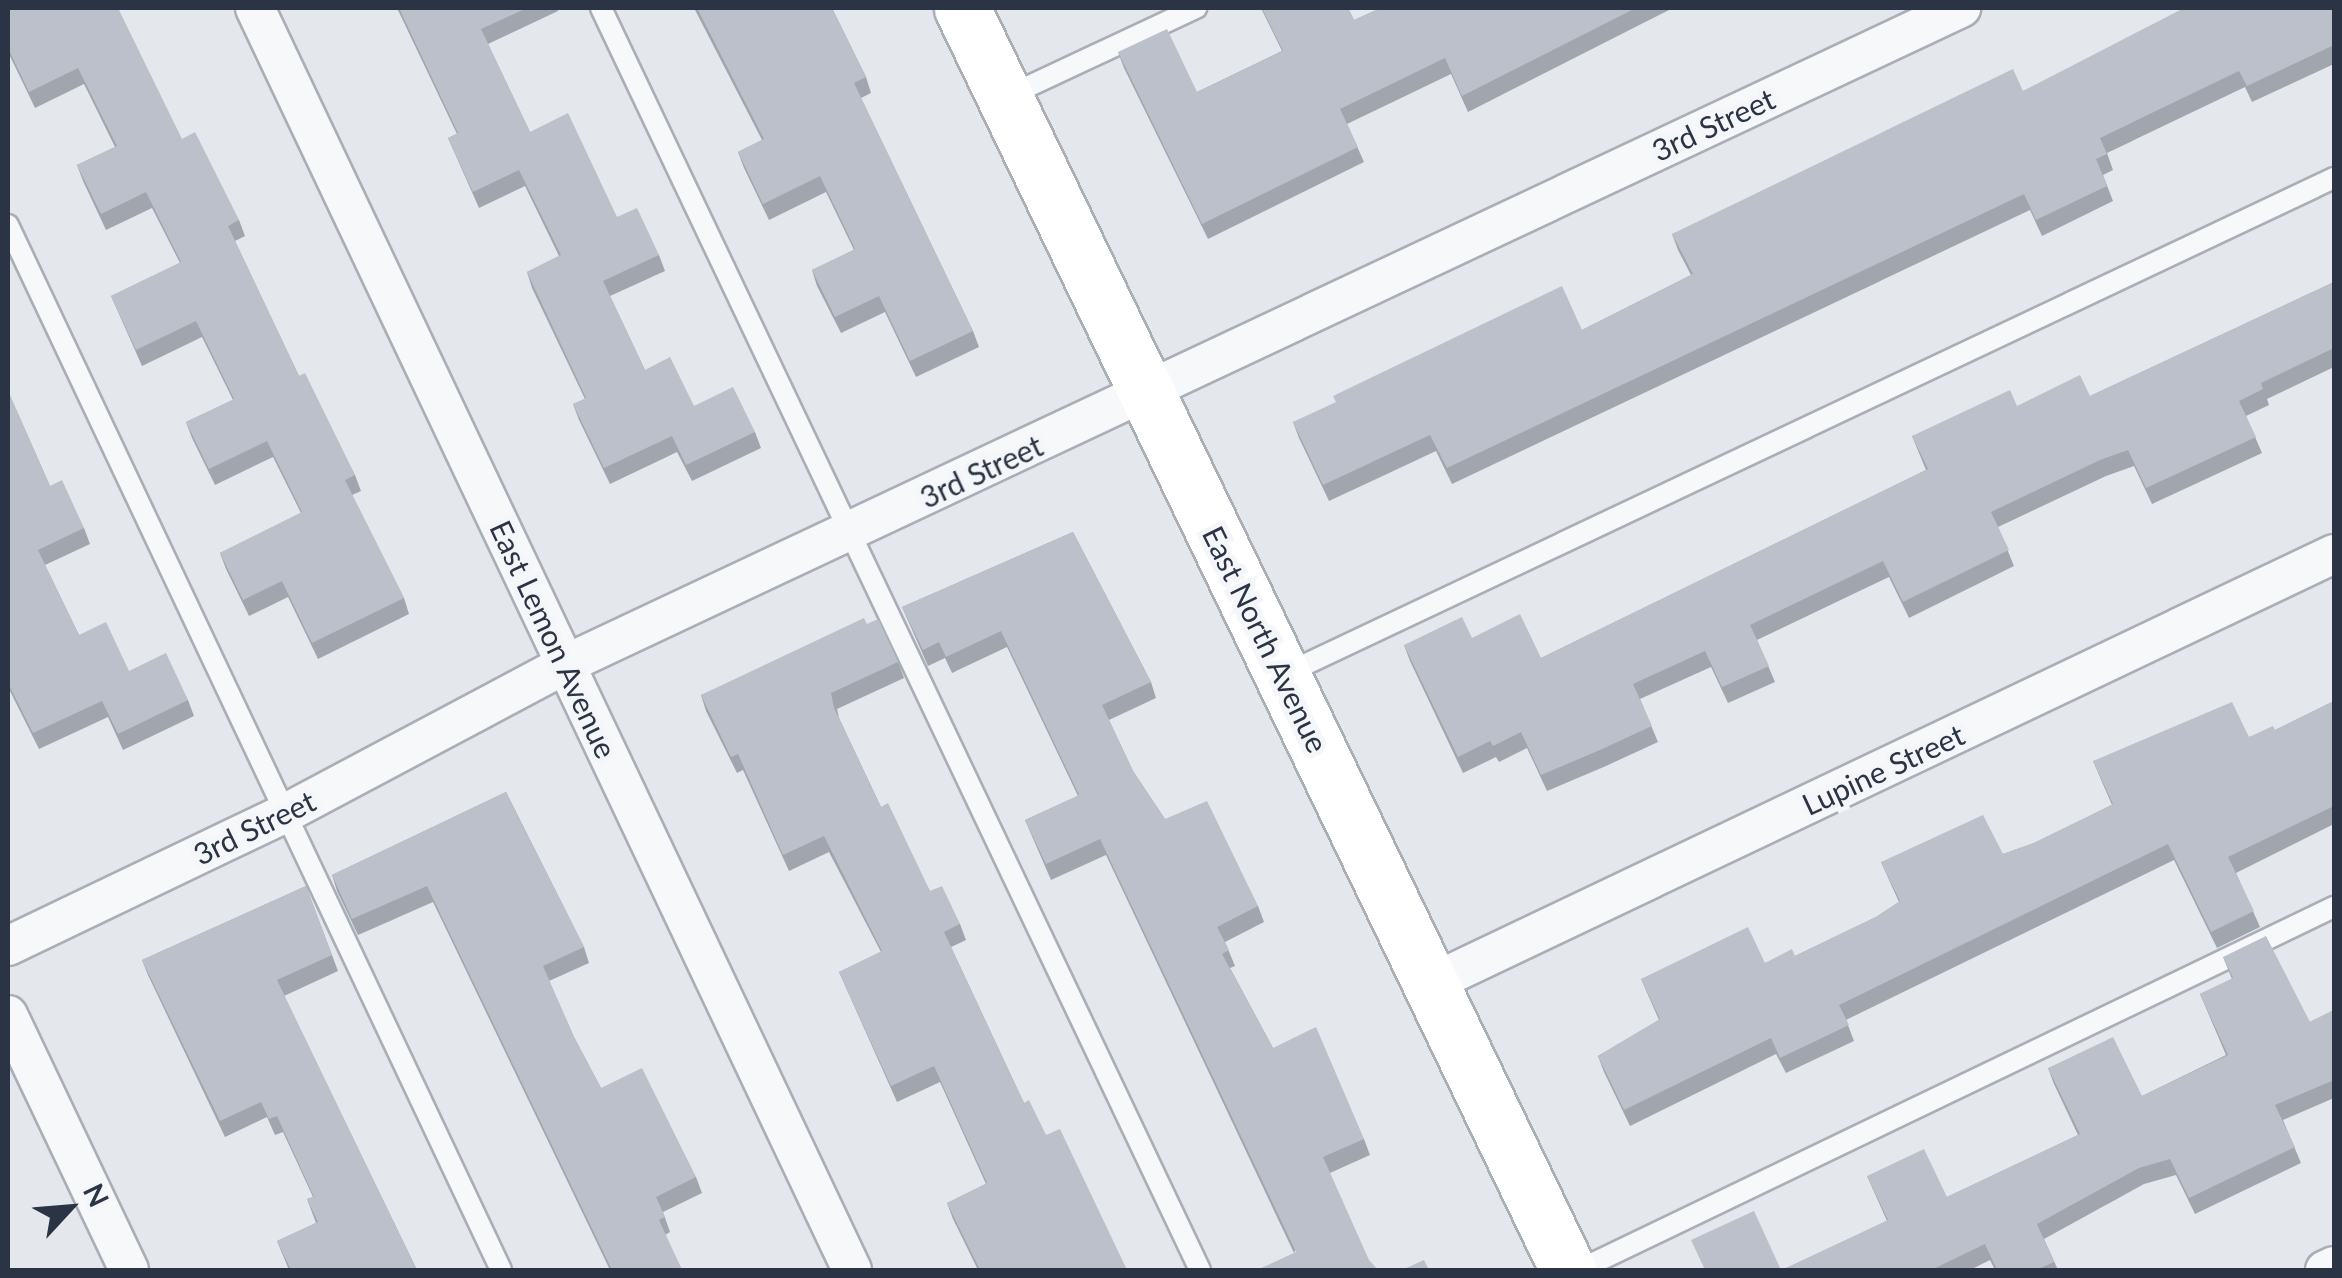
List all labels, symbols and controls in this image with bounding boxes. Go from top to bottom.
street label: 3rd Street [1646,80,1780,168]
street label: 3rd Street [914,427,1048,515]
street label: East Lemon Avenue [483,514,625,764]
street label: East North Avenue [1195,520,1337,758]
street label: Lupine Street [1796,716,1970,822]
street label: 3rd Street [187,782,321,872]
north arrow [20,1158,120,1258]
text: N [77,1178,117,1212]

